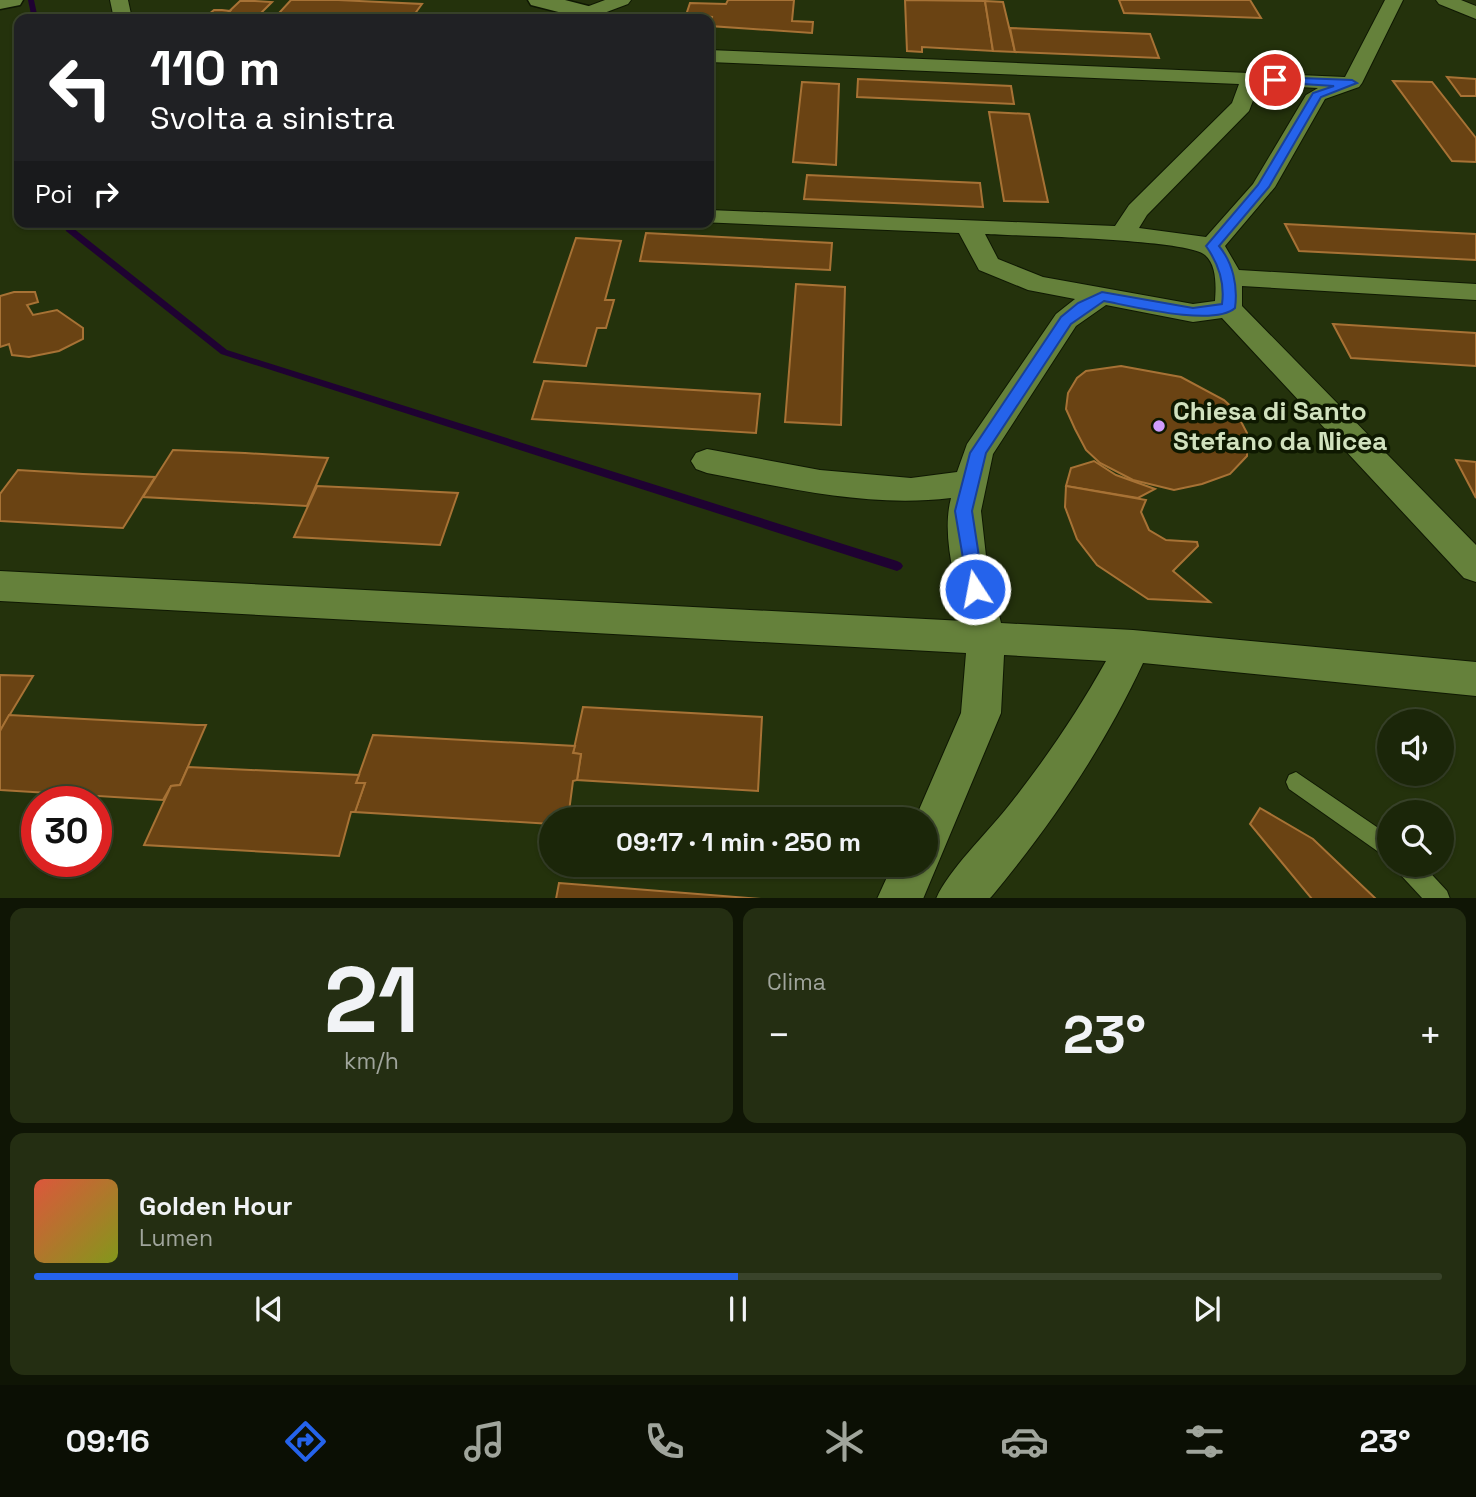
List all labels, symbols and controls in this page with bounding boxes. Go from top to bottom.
text: 110 m [150,37,280,99]
icon: left [35,42,126,133]
pin [1245,50,1305,110]
icon: arrive [1256,61,1294,99]
text: Svolta a sinistra [150,98,395,138]
icon: right [87,175,125,213]
text: Poi [35,177,73,211]
place label: Chiesa di Santo Stefano da Nicea [1173,394,1387,458]
marker: Chiesa di Santo Stefano da Nicea [1151,418,1167,434]
position arrow [938,552,1012,626]
map controls [1377,709,1454,877]
button: sound [1377,709,1454,786]
speed limit sign: 30 [21,786,112,877]
button: search [1377,800,1454,877]
text: 09:17 · 1 min · 250 m [616,825,861,859]
text: 21 [324,942,419,1059]
text: Clima [767,967,826,997]
text: 23° [1063,1002,1146,1068]
text: − [767,1011,791,1059]
text: + [1418,1011,1442,1059]
text: km/h [344,1046,399,1076]
text: Golden Hour [139,1189,293,1223]
text: Lumen [139,1223,213,1253]
icon: previous [250,1290,288,1328]
icon: pause [719,1290,757,1328]
icon: next [1188,1290,1226,1328]
icon: directions [281,1417,330,1466]
icon: music [460,1417,509,1466]
icon: phone [640,1417,689,1466]
icon: climate [820,1417,869,1466]
icon: car [1000,1417,1049,1466]
icon: filters [1180,1417,1229,1466]
text: 09:16 [65,1421,150,1461]
text: 23° [1360,1421,1411,1461]

